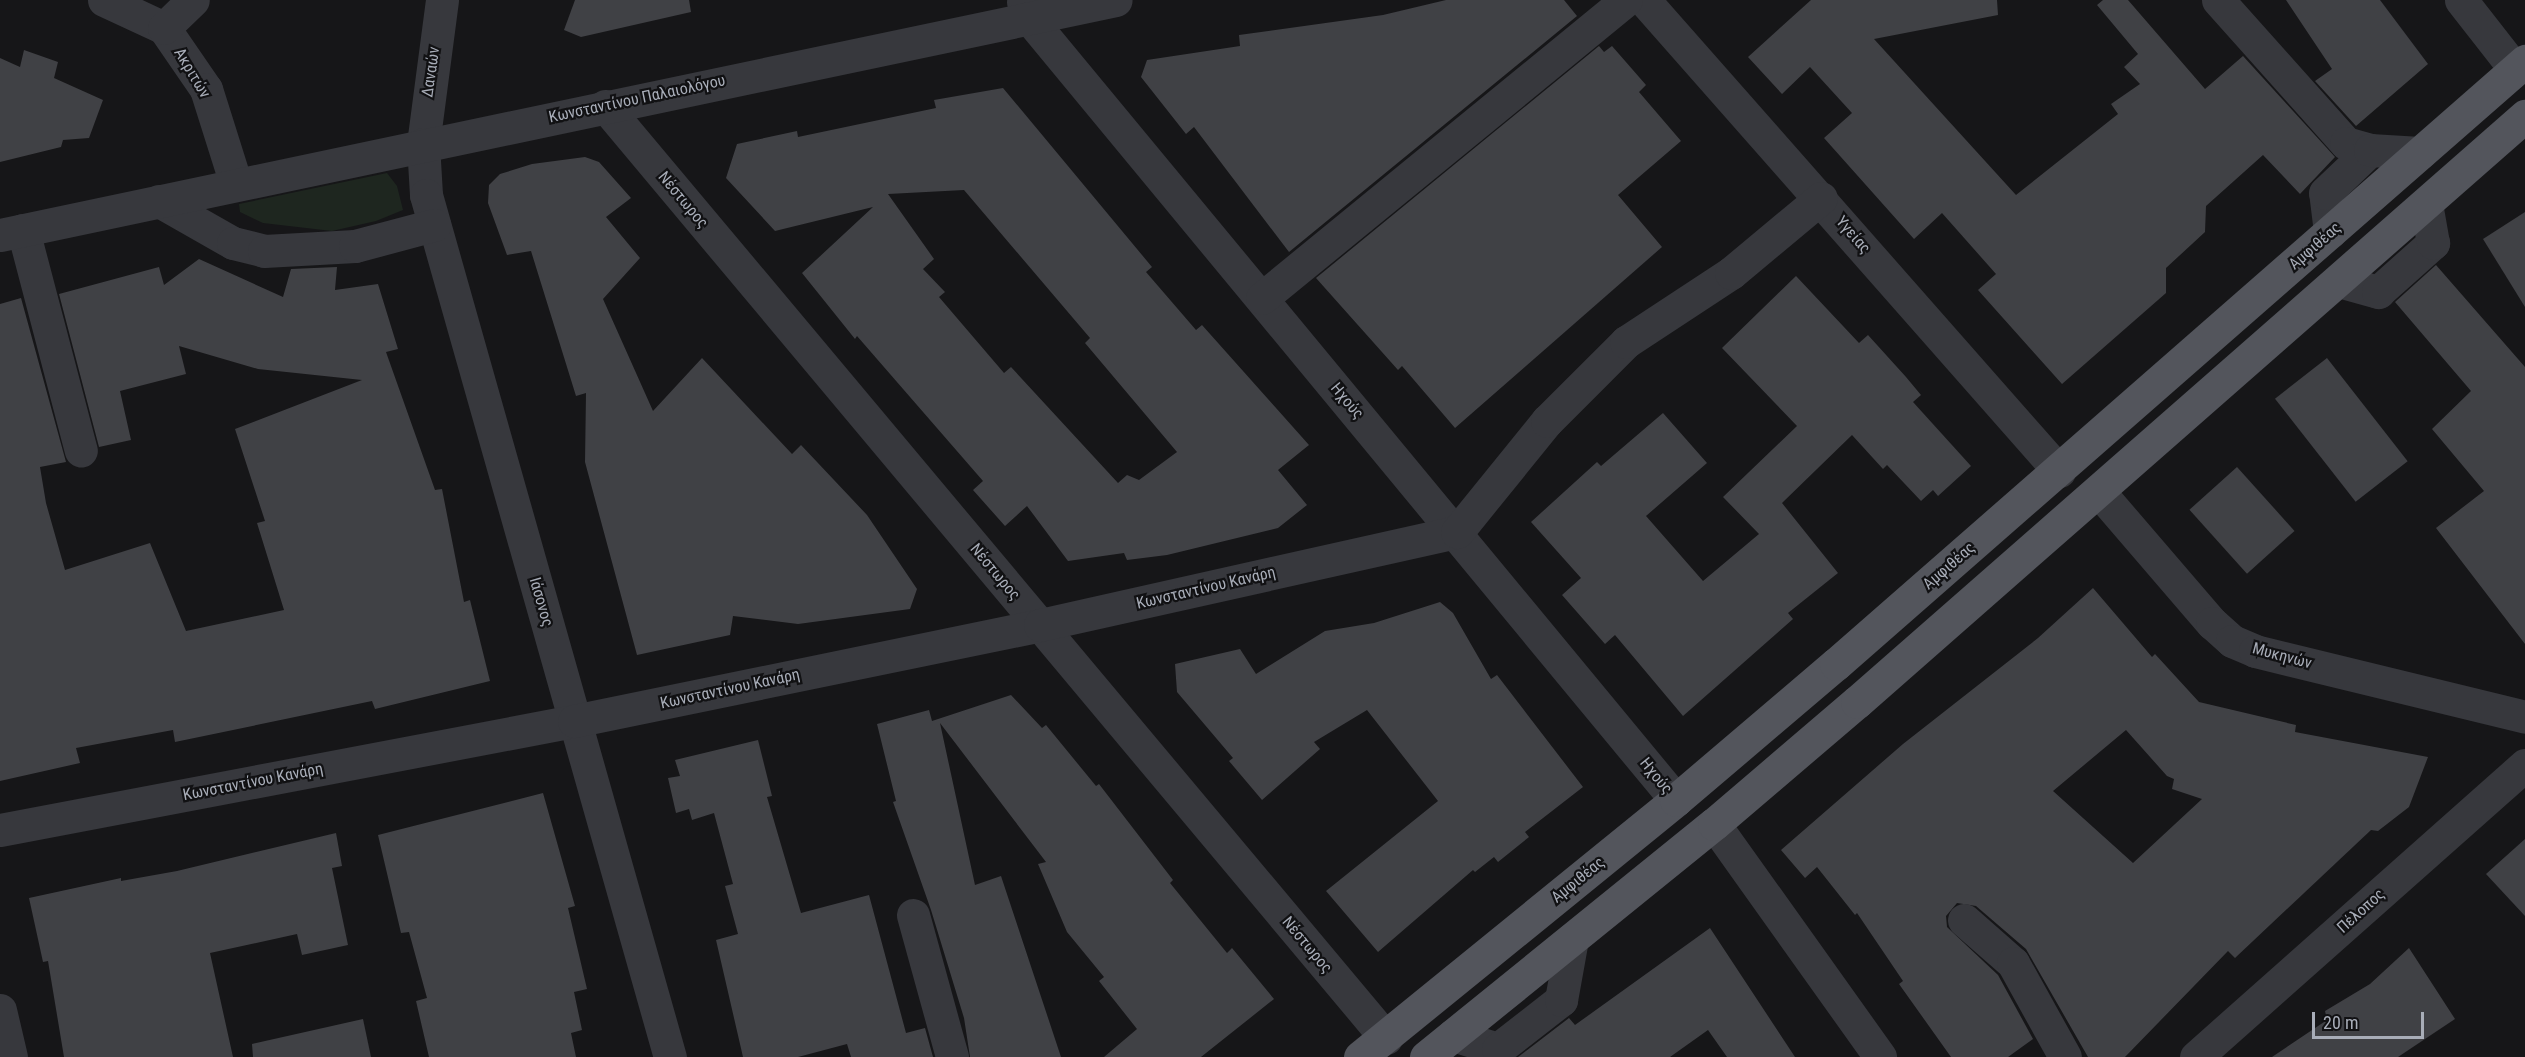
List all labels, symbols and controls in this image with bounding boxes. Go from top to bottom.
street label: Ακριτών [170,44,214,102]
street label: Δαναών [418,46,444,98]
street label: Κωνσταντίνου Παλαιολόγου [547,71,727,127]
street label: Νέστωρος [654,168,712,232]
street label: Υγείας [1832,212,1874,258]
street label: Αμφιθέας [2285,218,2345,274]
street label: Ηχούς [1326,379,1368,423]
street label: Αμφιθέας [1919,538,1979,594]
street label: Νέστωρος [966,540,1024,604]
street label: Κωνσταντίνου Κανάρη [1135,563,1277,613]
street label: Ιάσονος [525,575,557,629]
street label: Μυκηνών [2250,639,2314,673]
street label: Κωνσταντίνου Κανάρη [658,665,802,713]
street label: Ηχούς [1636,754,1676,798]
street label: Κωνσταντίνου Κανάρη [181,759,325,805]
street label: Αμφιθέας [1548,853,1608,907]
street label: Πέλοπος [2333,885,2389,937]
street label: Νέστωρος [1278,913,1336,977]
scale bar [2315,1000,2428,1038]
text: 20 m [2323,1012,2358,1033]

